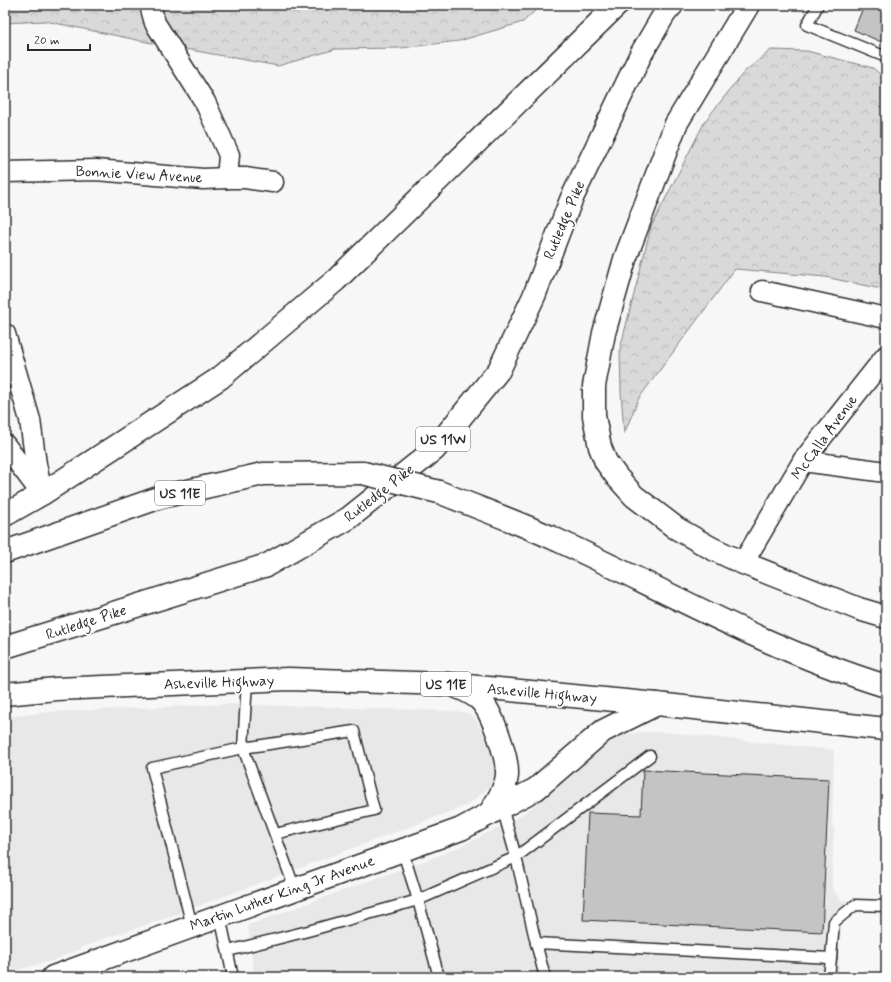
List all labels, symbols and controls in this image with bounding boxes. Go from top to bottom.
scale bar [28,26,90,52]
text: 20 m [34,33,60,49]
street label: Bonnie View Avenue [75,162,203,188]
street label: Rutledge Pike [539,178,592,263]
street label: McCalla Avenue [787,391,862,484]
road number: US 11W [416,427,470,451]
street label: Rutledge Pike [340,460,420,528]
road number: US 11E [155,481,205,505]
street label: Rutledge Pike [43,600,130,646]
street label: Asheville Highway [164,671,275,696]
road number: US 11E [421,672,471,696]
street label: Asheville Highway [486,679,598,710]
street label: Martin Luther King Jr Avenue [187,851,377,937]

